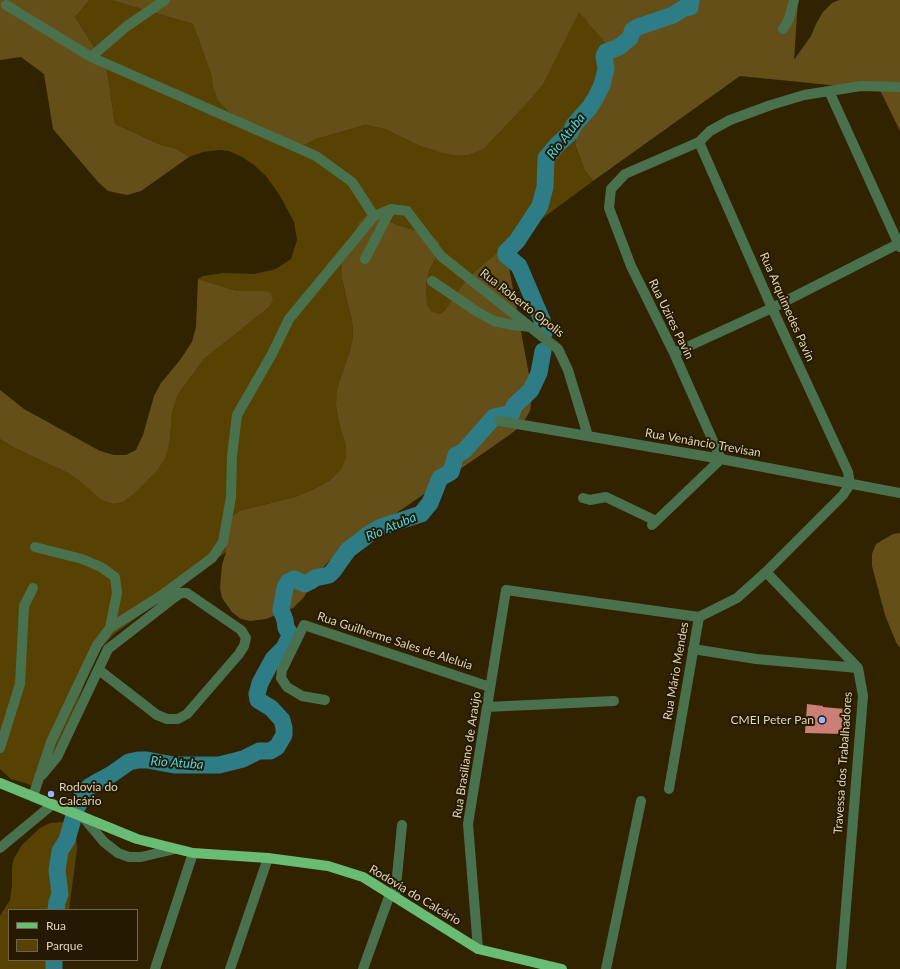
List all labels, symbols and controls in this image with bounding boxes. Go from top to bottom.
water label: Rio Atuba [544,110,588,162]
street label: Rua Arquimedes Pavin [756,250,818,364]
street label: Rua Roberto Opolis [477,266,567,340]
street label: Rua Uzires Pavin [645,277,697,361]
street label: Rua Venâncio Trevisan [644,426,762,460]
water label: Rio Atuba [364,509,418,545]
street label: Rua Guilherme Sales de Aleluia [316,609,474,673]
street label: Rua Mário Mendes [660,621,692,721]
street label: Rua Brasiliano de Araújo [450,691,484,819]
street label: Travessa dos Trabalhadores [831,691,855,835]
place label: CMEI Peter Pan [731,713,814,727]
marker: CMEI Peter Pan [817,715,827,725]
water label: Rio Atuba [150,753,204,773]
place label: Rodovia do Calcário [59,780,118,808]
marker: Rodovia do Calcário [46,789,56,799]
street label: Rodovia do Calcário [366,862,464,928]
legend [8,909,138,961]
text: Rua [46,918,66,933]
text: Parque [46,938,83,953]

